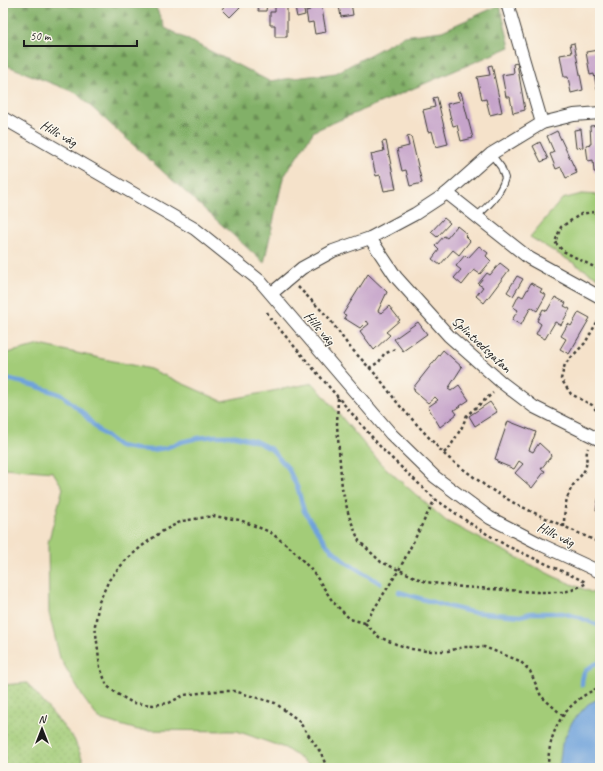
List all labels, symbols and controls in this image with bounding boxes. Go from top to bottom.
scale bar [24,22,137,48]
text: 50 m [30,28,52,44]
street label: Hills väg [37,116,81,151]
street label: Hills väg [300,308,339,350]
street label: Splintvedsgatan [448,312,515,377]
street label: Hills väg [534,518,578,551]
north arrow [22,709,62,749]
text: N [39,712,48,726]

